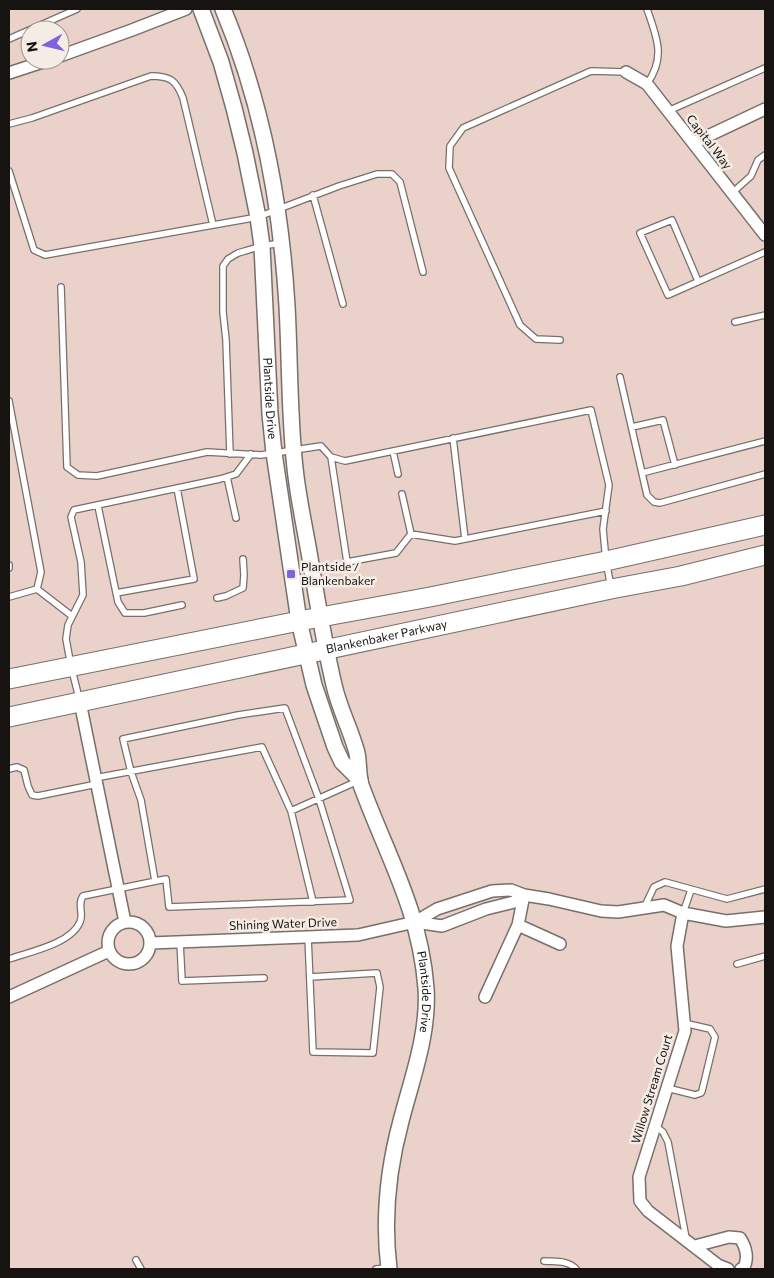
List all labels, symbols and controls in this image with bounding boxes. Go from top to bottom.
north arrow [20,20,70,70]
text: N [22,40,41,53]
street label: Capital Way [684,111,735,171]
street label: Plantside Drive [261,357,281,440]
place label: Plantside / Blankenbaker [301,559,375,587]
marker: Plantside / Blankenbaker [285,568,297,580]
street label: Blankenbaker Parkway [324,616,448,655]
street label: Shining Water Drive [229,914,337,932]
street label: Plantside Drive [415,950,434,1034]
street label: Willow Stream Court [628,1032,674,1145]

